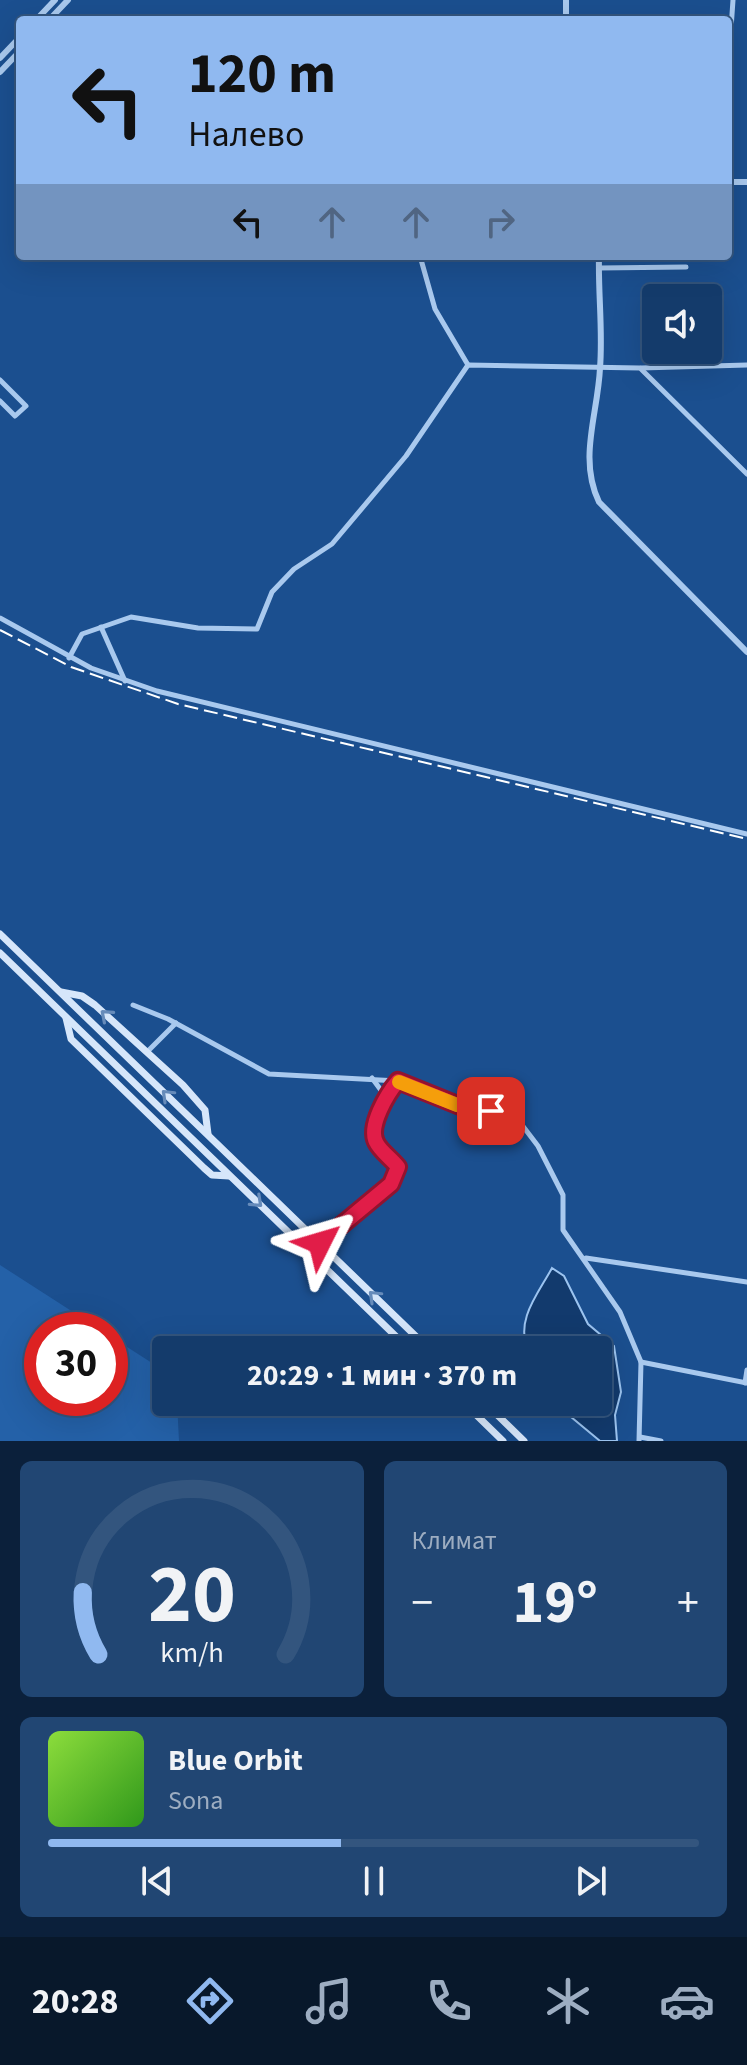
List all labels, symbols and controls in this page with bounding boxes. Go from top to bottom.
text: 120 m [188,35,336,114]
icon: left [56,48,160,152]
text: Налево [188,109,304,160]
icon: left [226,200,270,244]
icon: ahead [310,200,354,244]
icon: ahead [394,200,438,244]
icon: right [478,200,522,244]
map controls [642,284,722,364]
button: sound [642,284,722,364]
one-way arrow [101,1010,116,1024]
pin [457,1077,525,1145]
icon: arrive [469,1089,513,1133]
one-way arrow [162,1090,176,1105]
one-way arrow [248,1193,262,1208]
position arrow [278,1201,362,1285]
one-way arrow [369,1290,383,1305]
speed limit sign: 30 [24,1312,128,1416]
text: 20:29 · 1 мин · 370 m [247,1354,517,1397]
text: Климат [412,1522,497,1559]
text: 20 [148,1536,236,1654]
text: 19° [513,1561,598,1646]
text: − [412,1572,433,1635]
text: + [677,1572,699,1635]
text: km/h [160,1633,223,1673]
text: Blue Orbit [168,1739,303,1782]
text: Sona [168,1782,223,1819]
icon: previous [135,1859,179,1903]
icon: pause [352,1859,396,1903]
icon: next [569,1859,613,1903]
icon: directions [182,1973,238,2029]
icon: music [301,1973,357,2029]
icon: phone [421,1973,477,2029]
icon: climate [540,1973,596,2029]
icon: car [659,1973,715,2029]
text: 20:28 [32,1976,119,2027]

